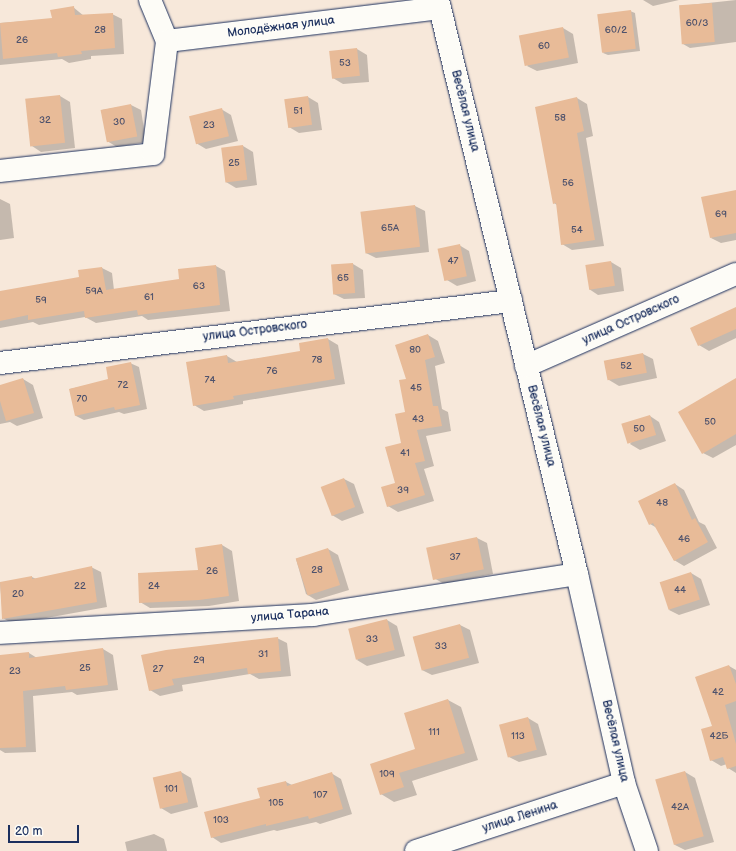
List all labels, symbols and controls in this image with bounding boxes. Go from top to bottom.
street label: Молодёжная улица [226,13,336,41]
house number: 60/3 [686,18,708,30]
house number: 28 [94,25,106,37]
house number: 60/2 [605,25,627,37]
house number: 26 [16,35,28,47]
house number: 60 [538,41,550,53]
house number: 53 [339,58,351,70]
street label: Весёлая улица [448,69,482,153]
house number: 51 [293,106,303,118]
house number: 58 [554,113,566,125]
house number: 32 [39,115,51,127]
house number: 30 [113,117,125,129]
house number: 23 [203,120,215,132]
house number: 25 [228,158,240,170]
house number: 56 [562,178,574,190]
house number: 69 [715,209,727,221]
house number: 65А [381,223,399,235]
house number: 54 [571,225,583,237]
house number: 47 [447,256,459,268]
house number: 65 [337,273,349,285]
house number: 63 [193,281,205,293]
house number: 59А [85,286,103,298]
house number: 61 [144,292,154,304]
street label: улица Островского [580,292,682,348]
house number: 59 [35,295,47,307]
street label: улица Островского [202,317,308,345]
house number: 80 [409,345,421,357]
house number: 78 [312,355,322,367]
house number: 52 [620,361,632,373]
house number: 76 [266,366,278,378]
house number: 74 [204,375,216,387]
house number: 72 [118,380,128,392]
house number: 45 [410,383,422,395]
street label: Весёлая улица [524,384,558,468]
house number: 70 [77,394,87,406]
house number: 43 [412,414,424,426]
house number: 50 [704,417,716,429]
house number: 50 [633,424,645,436]
house number: 41 [400,448,410,460]
house number: 39 [397,485,409,497]
house number: 48 [656,498,668,510]
house number: 46 [678,534,690,546]
house number: 37 [449,552,461,564]
house number: 28 [311,565,323,577]
house number: 26 [206,566,218,578]
house number: 22 [74,581,86,593]
house number: 24 [148,581,160,593]
house number: 44 [674,585,686,597]
house number: 20 [12,589,24,601]
street label: улица Тарана [250,604,330,626]
house number: 33 [366,634,378,646]
house number: 33 [435,641,447,653]
house number: 31 [258,649,268,661]
house number: 29 [193,655,205,667]
house number: 25 [79,663,91,675]
house number: 27 [153,664,163,676]
house number: 23 [9,666,21,678]
house number: 42 [712,687,724,699]
street label: Весёлая улица [599,699,631,783]
house number: 111 [428,727,440,739]
house number: 113 [511,731,525,743]
house number: 42Б [710,731,728,743]
house number: 109 [379,769,395,781]
house number: 101 [164,784,178,796]
house number: 107 [313,790,327,802]
house number: 105 [268,798,284,810]
street label: улица Ленина [481,798,559,836]
house number: 42А [671,802,689,814]
house number: 103 [213,815,229,827]
scale bar [10,817,81,843]
text: 20 m [15,824,42,839]

